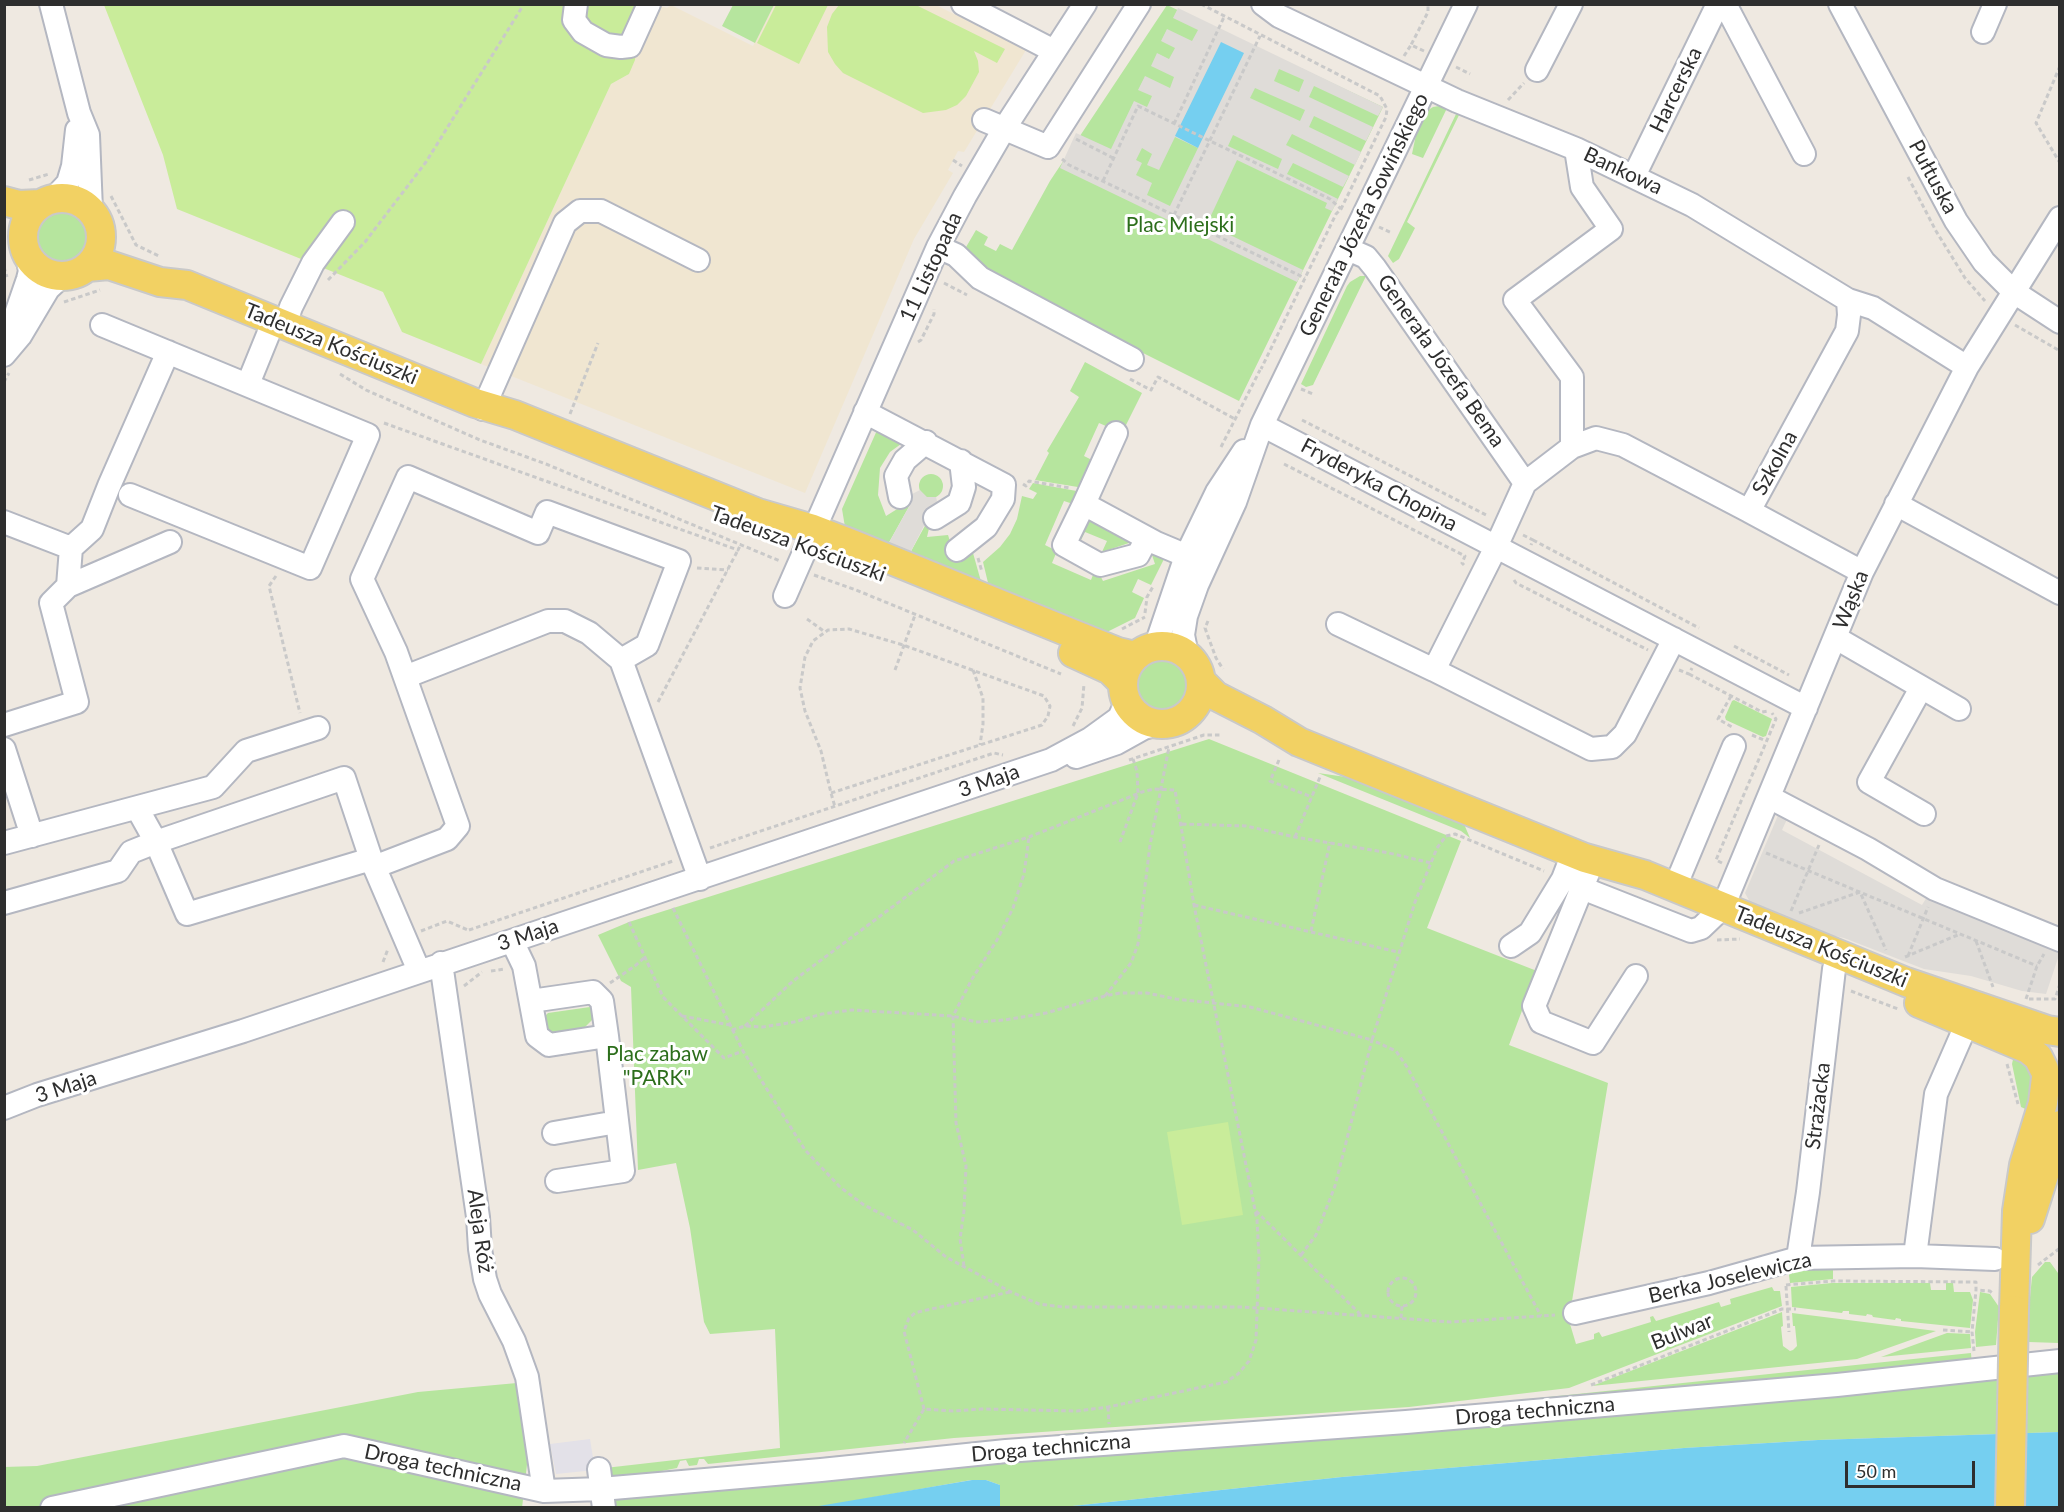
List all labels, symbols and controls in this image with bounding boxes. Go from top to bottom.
street label: Harcerska [1644,43,1708,137]
street label: Generała Józefa Sowińskiego [1294,89,1434,341]
street label: Pułtuska [1903,136,1963,218]
street label: Bankowa [1580,142,1666,200]
street label: 11 Listopada [895,208,967,326]
park label: Plac Miejski [1126,212,1234,238]
street label: Generała Józefa Bema [1372,270,1510,452]
street label: Tadeusza Kościuszki [241,298,421,390]
street label: Szkolna [1747,426,1803,500]
street label: Fryderyka Chopina [1296,433,1462,537]
street label: Tadeusza Kościuszki [707,501,889,587]
street label: Wąska [1828,567,1874,633]
street label: 3 Maja [955,759,1023,803]
street label: Tadeusza Kościuszki [1731,901,1911,993]
street label: 3 Maja [494,913,562,957]
park label: Plac zabaw "PARK" [606,1041,708,1091]
street label: Strażacka [1800,1061,1836,1151]
street label: 3 Maja [32,1065,100,1109]
street label: Aleja Róż [462,1187,498,1275]
street label: Berka Joselewicza [1646,1247,1814,1309]
street label: Bulwar [1647,1308,1717,1356]
street label: Droga techniczna [1454,1391,1616,1431]
street label: Droga techniczna [970,1428,1132,1468]
street label: Droga techniczna [362,1439,524,1497]
scale bar [1848,1449,1978,1487]
text: 50 m [1856,1460,1896,1482]

